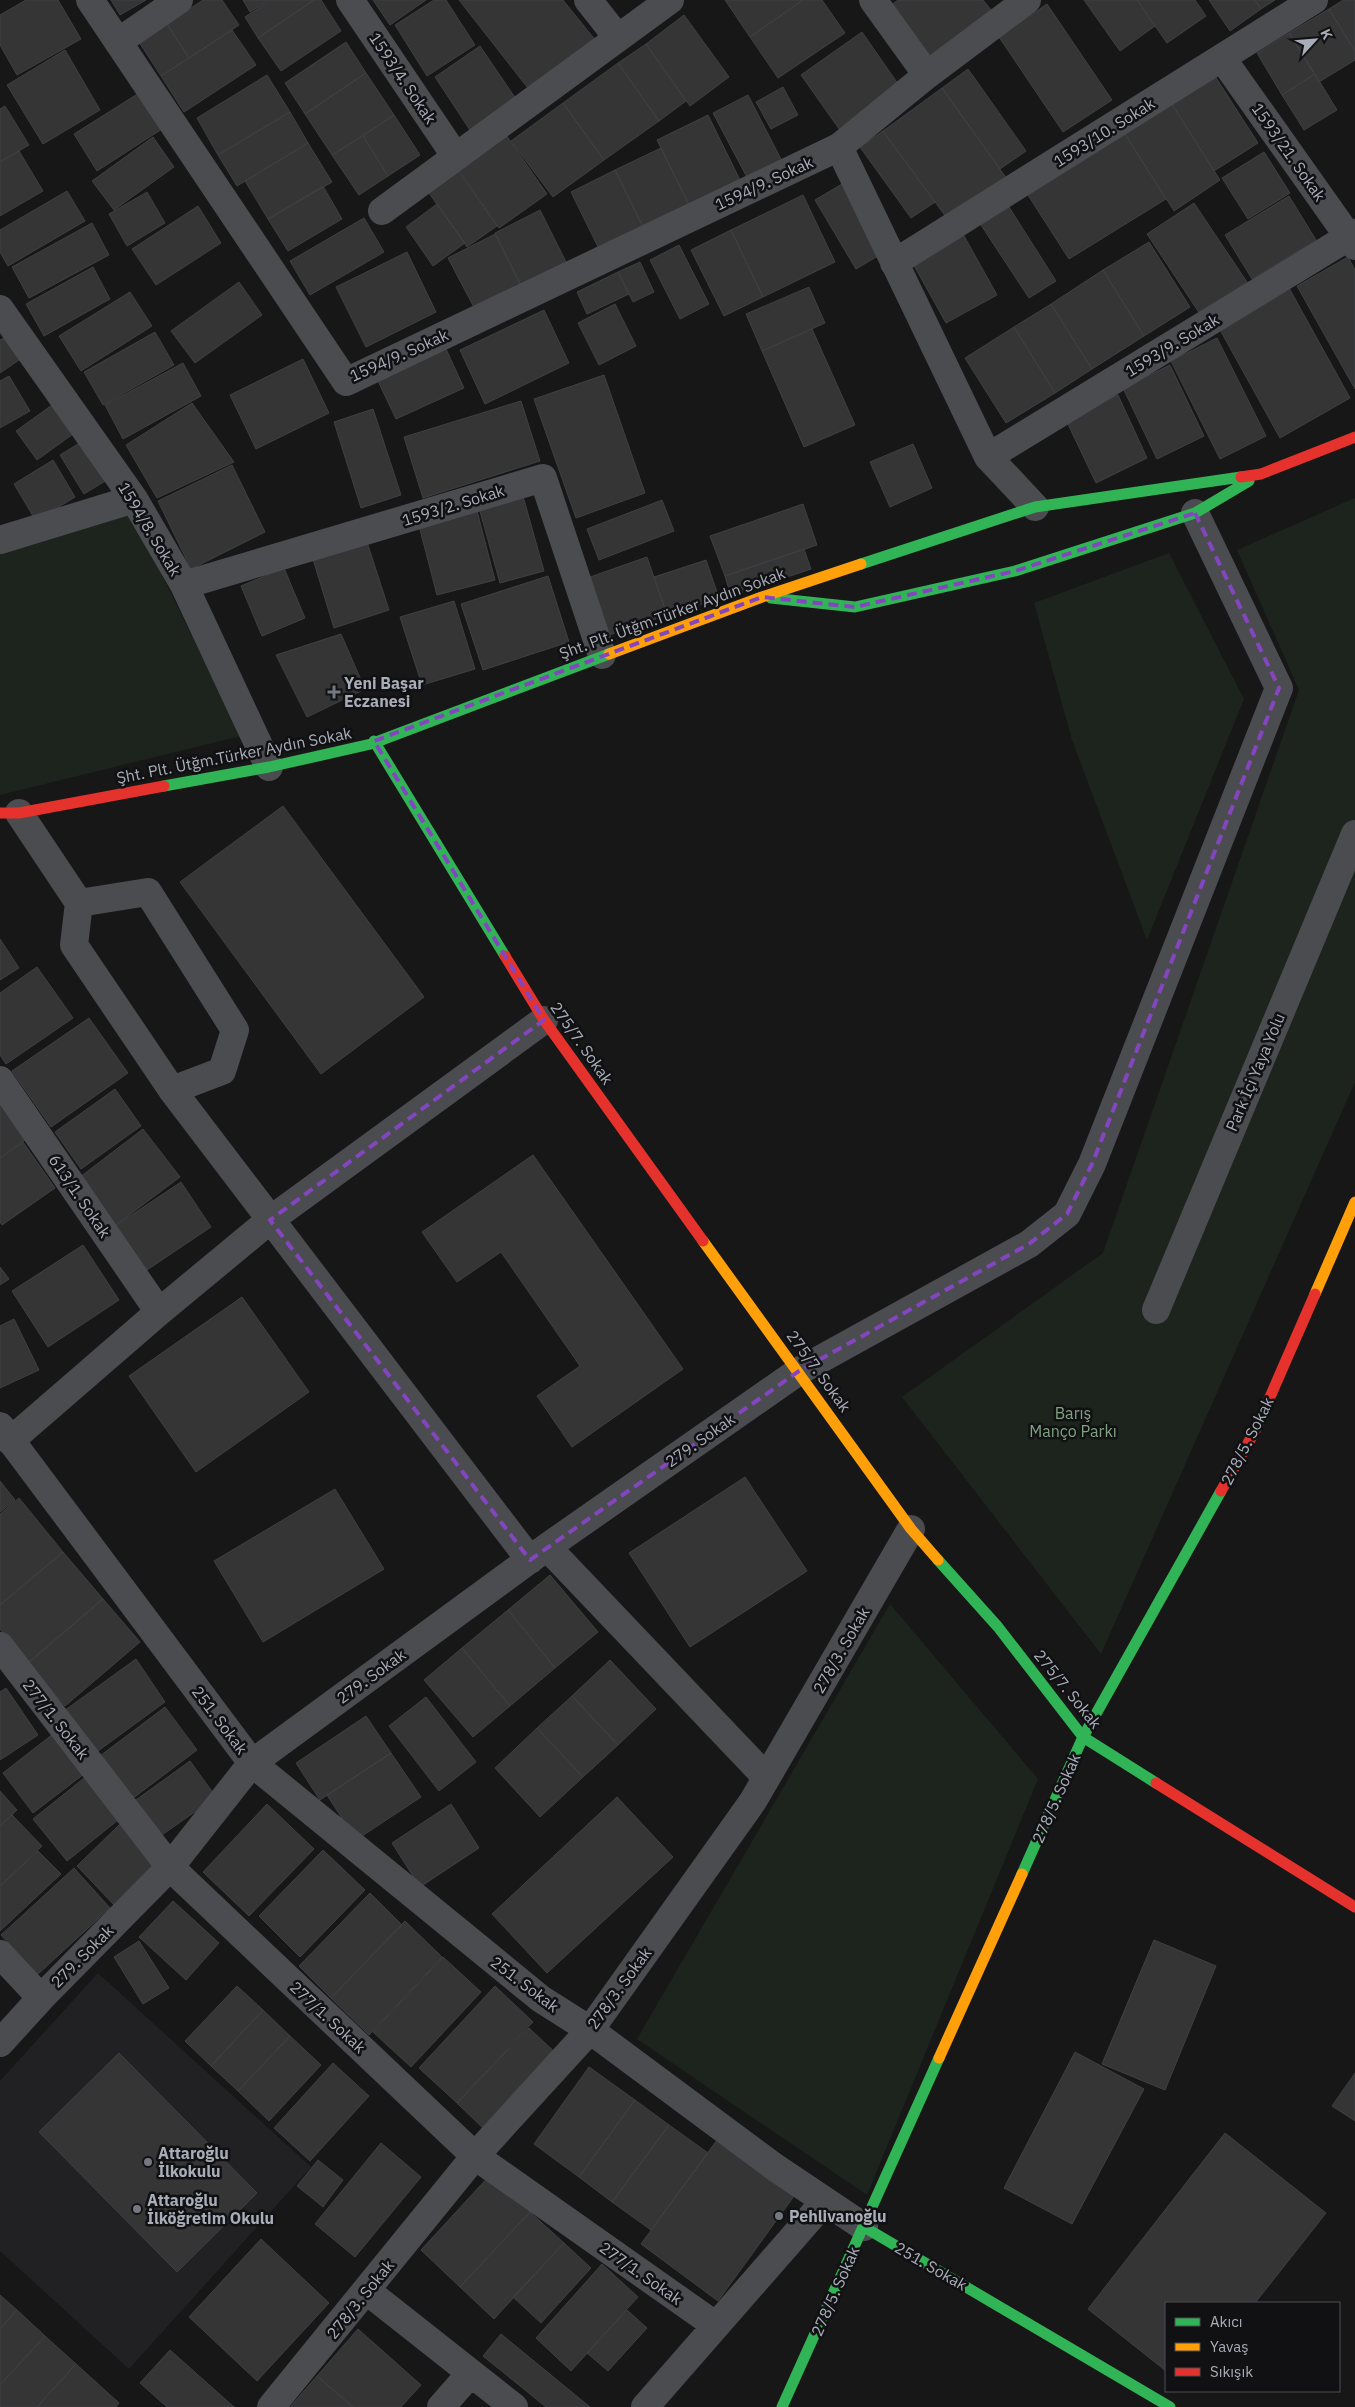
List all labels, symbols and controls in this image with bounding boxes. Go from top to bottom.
north arrow [1290,15,1340,65]
text: K [1316,26,1337,43]
street label: 1593/4. Sokak [365,29,441,128]
street label: 1593/10. Sokak [1050,93,1159,171]
street label: 1593/21. Sokak [1248,99,1331,205]
street label: 1594/9. Sokak [712,151,817,214]
street label: 1593/9. Sokak [1121,309,1223,381]
street label: 1594/9. Sokak [347,324,452,386]
street label: 1594/8. Sokak [114,478,186,580]
street label: 1593/2. Sokak [399,480,507,530]
street label: Şht. Plt. Ütğm.Türker Aydın Sokak [556,562,788,663]
place label: Yeni Başar Eczanesi [344,673,424,711]
marker: Yeni Başar Eczanesi [328,686,340,698]
street label: Şht. Plt. Ütğm.Türker Aydın Sokak [115,722,354,788]
street label: 275/7. Sokak [546,998,618,1089]
street label: Park İçi Yaya Yolu [1221,1010,1289,1134]
street label: 613/1. Sokak [45,1151,116,1242]
street label: 275/7. Sokak [783,1326,856,1416]
street label: 278/5. Sokak [1216,1393,1278,1488]
park label: Barış Manço Parkı [1029,1403,1117,1441]
street label: 279. Sokak [661,1408,739,1471]
street label: 278/3. Sokak [808,1603,874,1697]
street label: 279. Sokak [333,1644,410,1708]
street label: 275/7. Sokak [1030,1645,1106,1733]
street label: 277/1. Sokak [18,1675,94,1764]
street label: 251. Sokak [188,1682,253,1759]
street label: 278/5. Sokak [1027,1749,1085,1846]
street label: 279. Sokak [46,1920,118,1992]
street label: 278/3. Sokak [583,1943,656,2033]
street label: 251. Sokak [487,1952,564,2017]
street label: 277/1. Sokak [286,1977,370,2058]
place label: Attaroğlu İlkokulu [158,2143,229,2181]
marker: Attaroğlu İlkokulu [142,2156,154,2168]
place label: Attaroğlu İlköğretim Okulu [147,2190,274,2228]
marker: Attaroğlu İlköğretim Okulu [131,2203,143,2215]
place label: Pehlivanoğlu [789,2206,887,2226]
marker: Pehlivanoğlu [773,2210,785,2222]
street label: 277/1. Sokak [596,2237,687,2309]
street label: 251. Sokak [891,2237,971,2295]
street label: 278/5. Sokak [806,2242,864,2339]
street label: 278/3. Sokak [322,2255,398,2343]
legend [1165,2302,1340,2392]
text: Akıcı [1210,2312,1243,2331]
text: Yavaş [1210,2337,1249,2356]
text: Sıkışık [1210,2362,1253,2381]

